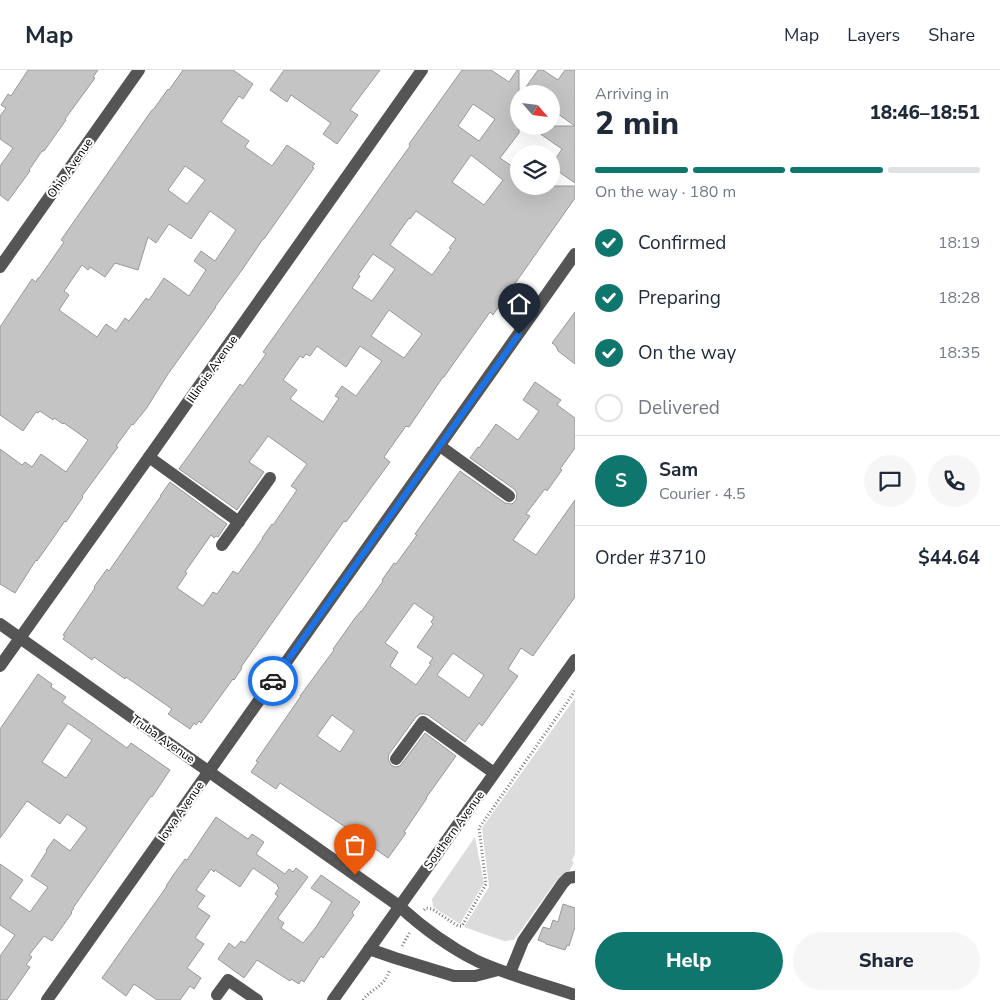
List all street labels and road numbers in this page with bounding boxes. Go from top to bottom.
street label: Ohio Avenue [44,135,96,201]
street label: Illinois Avenue [183,332,241,406]
street label: Truba Avenue [128,711,198,767]
street label: Iowa Avenue [154,778,208,844]
street label: Southern Avenue [420,788,488,872]

